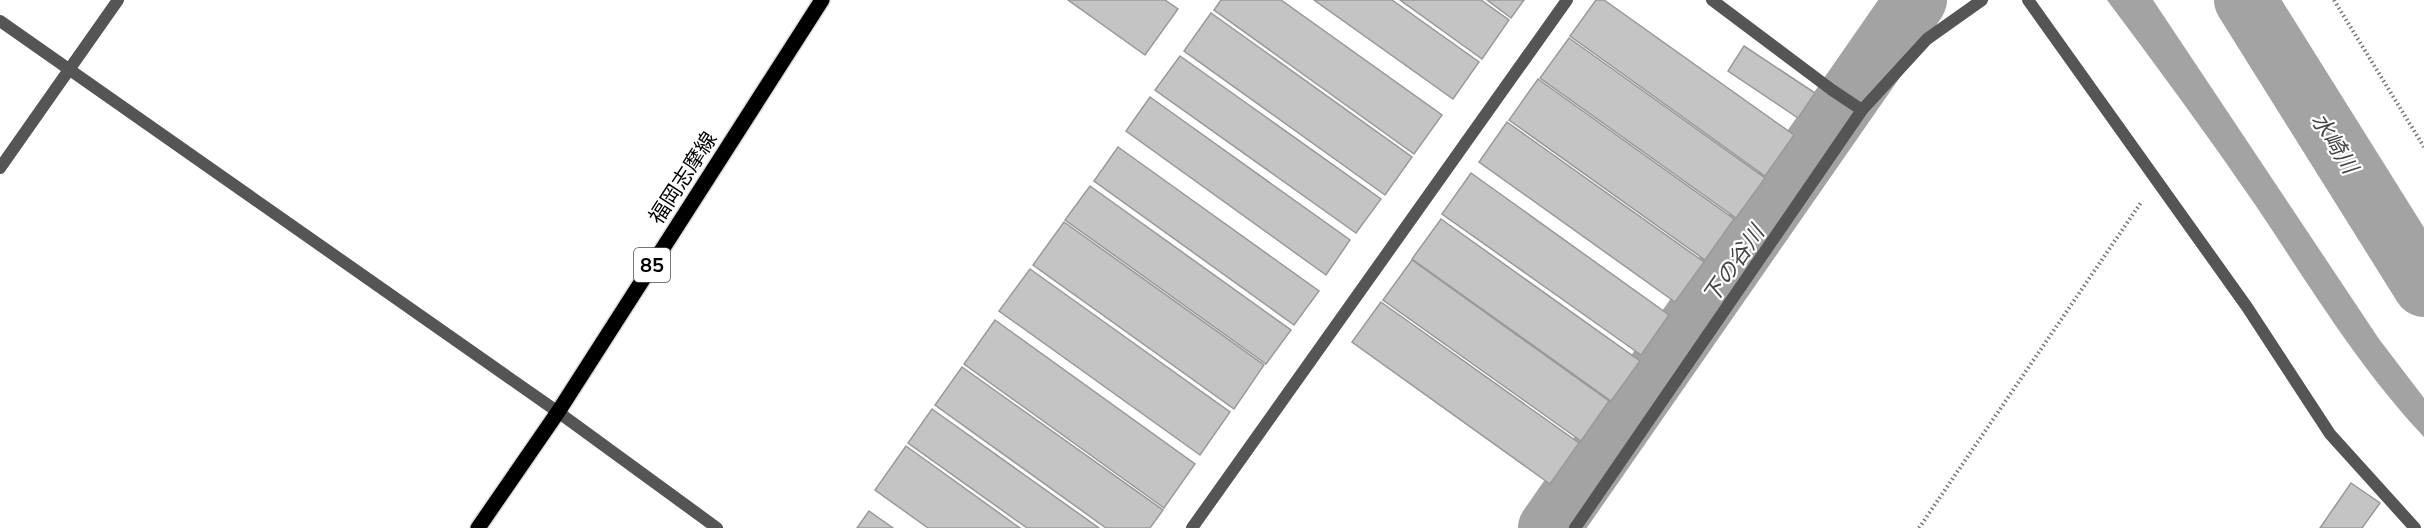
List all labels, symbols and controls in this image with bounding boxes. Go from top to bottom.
water label: 水崎川 [2304,108,2365,181]
street label: 福岡志摩線 [643,126,723,230]
water label: 下の谷川 [1696,218,1772,309]
road number: 85 [634,248,670,282]

